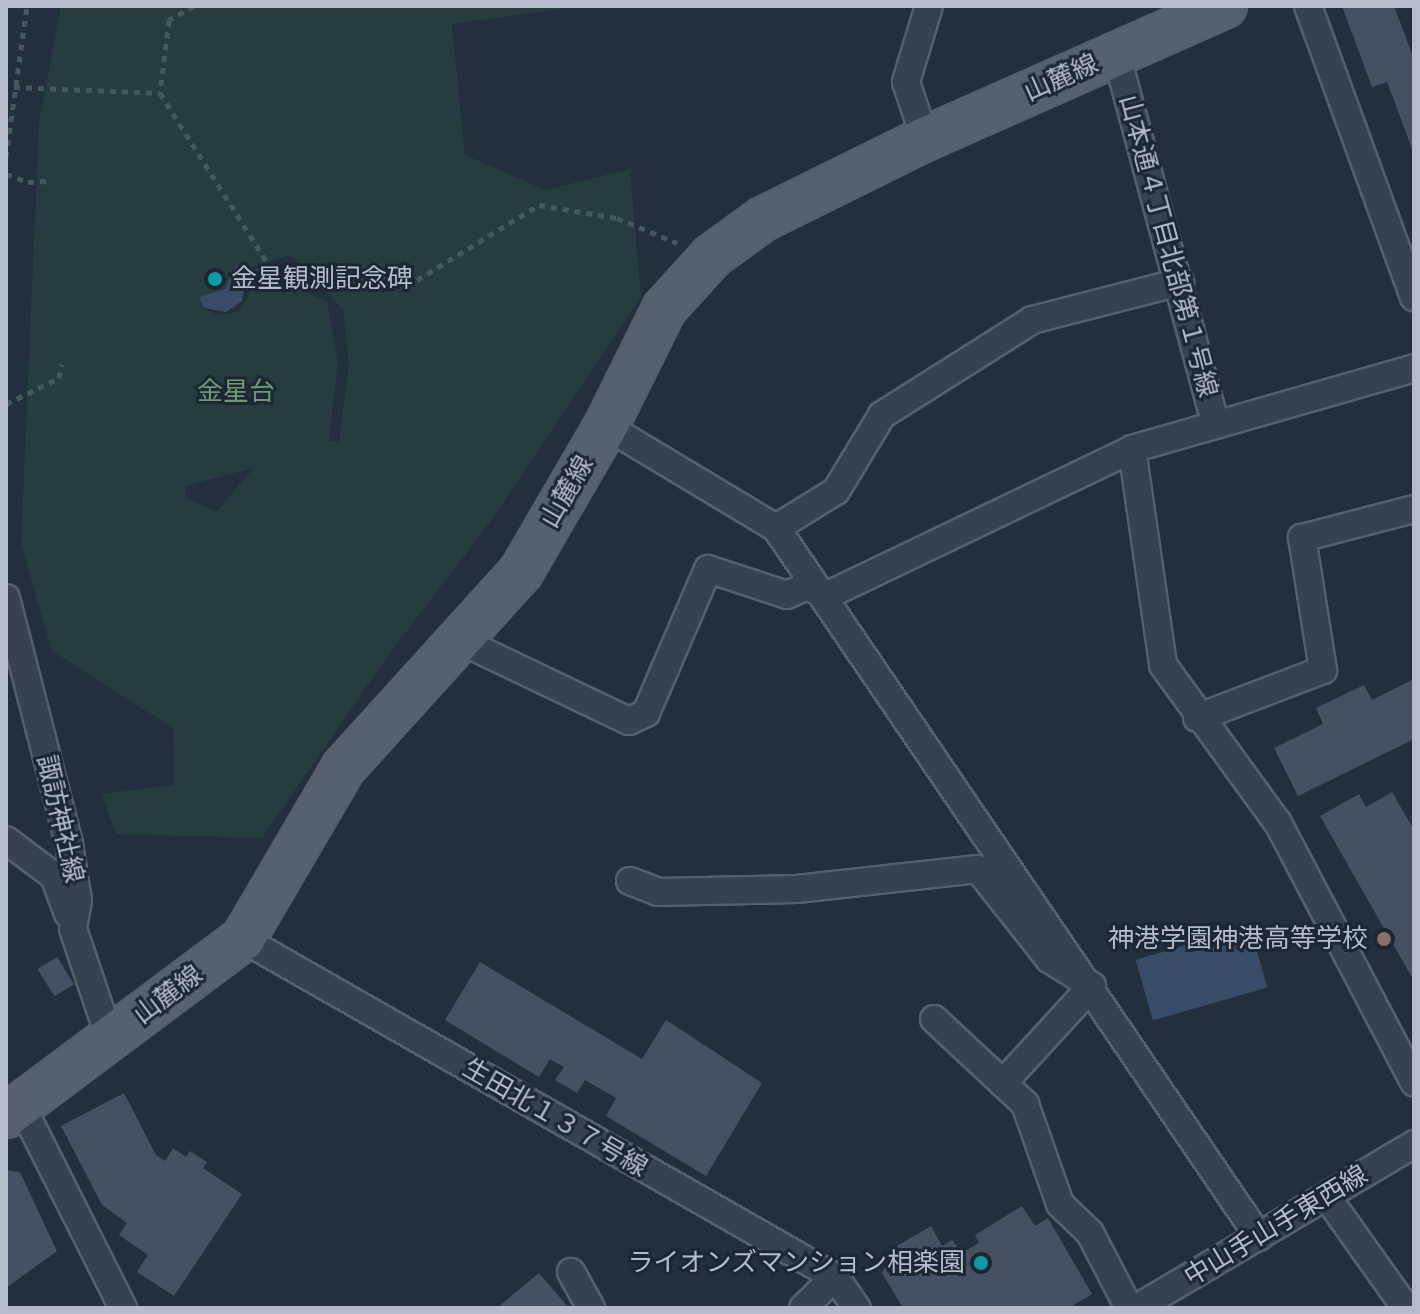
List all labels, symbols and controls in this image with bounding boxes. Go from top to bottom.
street label: 山麓線 [1019,48,1103,108]
street label: 山本通４丁目北部第１号線 [1113,91,1223,401]
place label: 金星観測記念碑 [231,263,413,295]
marker: 金星観測記念碑 [206,270,224,288]
park label: 金星台 [197,376,275,408]
street label: 山麓線 [534,450,600,534]
street label: 諏訪神社線 [30,752,90,886]
place label: 神港学園神港高等学校 [1108,923,1368,955]
marker: 神港学園神港高等学校 [1375,930,1393,948]
street label: 山麓線 [127,959,209,1031]
street label: 生田北１３７号線 [457,1052,653,1184]
street label: 中山手山手東西線 [1179,1159,1373,1293]
place label: ライオンズマンション相楽園 [627,1247,965,1279]
marker: ライオンズマンション相楽園 [972,1254,990,1272]

